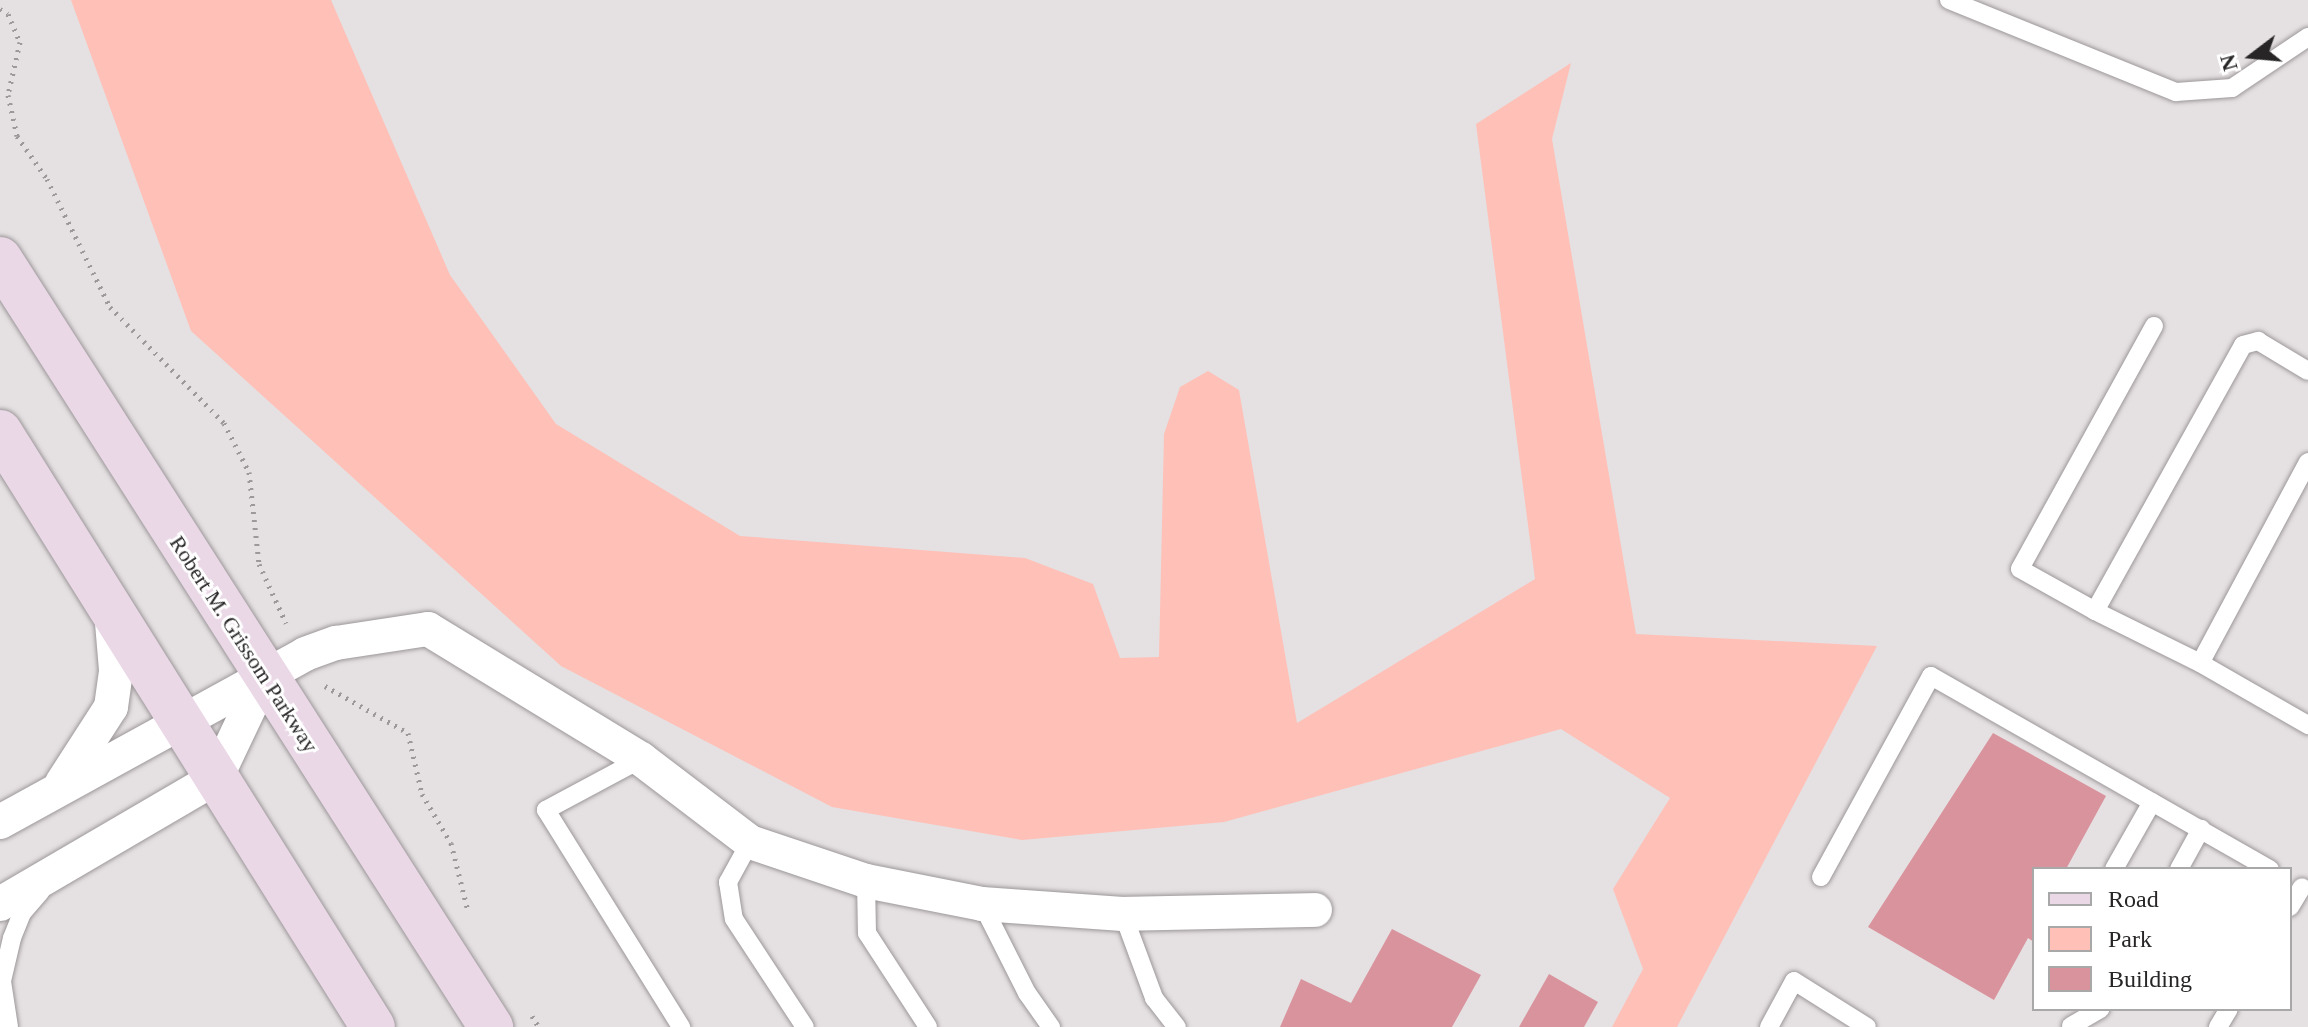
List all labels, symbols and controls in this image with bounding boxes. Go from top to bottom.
north arrow [2212,16,2292,96]
text: N [2214,52,2243,74]
street label: Robert M. Grissom Parkway [164,531,324,757]
legend [2032,867,2292,1011]
text: Road [2108,886,2159,912]
text: Park [2108,926,2152,952]
text: Building [2108,966,2192,992]

